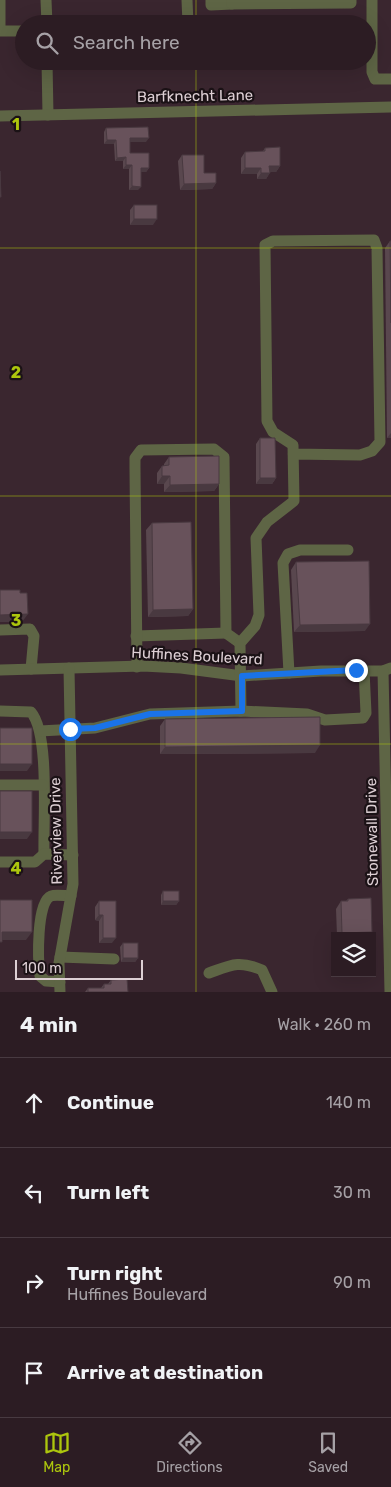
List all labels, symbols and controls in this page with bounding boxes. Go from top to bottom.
search box [15,15,376,70]
icon: search [33,29,61,57]
text: Search here [73,31,180,54]
street label: Barfknecht Lane [137,86,253,106]
text: 1 [12,115,20,134]
text: 2 [11,363,21,382]
text: 3 [11,611,21,630]
street label: Huffines Boulevard [131,644,263,668]
route end [345,659,368,682]
route start [59,718,82,741]
street label: Riverview Drive [46,777,66,885]
street label: Stonewall Drive [362,778,382,886]
text: 4 [11,859,22,878]
map controls [331,932,376,977]
button: layers [331,932,376,977]
scale bar [15,957,142,980]
text: 100 m [22,960,62,977]
text: 4 min [20,1012,78,1037]
text: Walk · 260 m [277,1015,371,1034]
icon: ahead [20,1089,48,1117]
text: Continue [67,1091,154,1114]
text: 140 m [326,1093,371,1112]
icon: left [20,1179,48,1207]
text: Turn left [67,1181,149,1204]
text: 30 m [333,1183,371,1202]
text: Turn right [67,1262,162,1285]
icon: right [20,1269,48,1297]
text: 90 m [333,1273,371,1292]
text: Huffines Boulevard [67,1285,207,1304]
icon: arrive [20,1359,48,1387]
text: Arrive at destination [67,1361,263,1384]
tab: Map [43,1429,71,1476]
tab: Directions [156,1429,223,1476]
tab: Saved [308,1429,348,1476]

